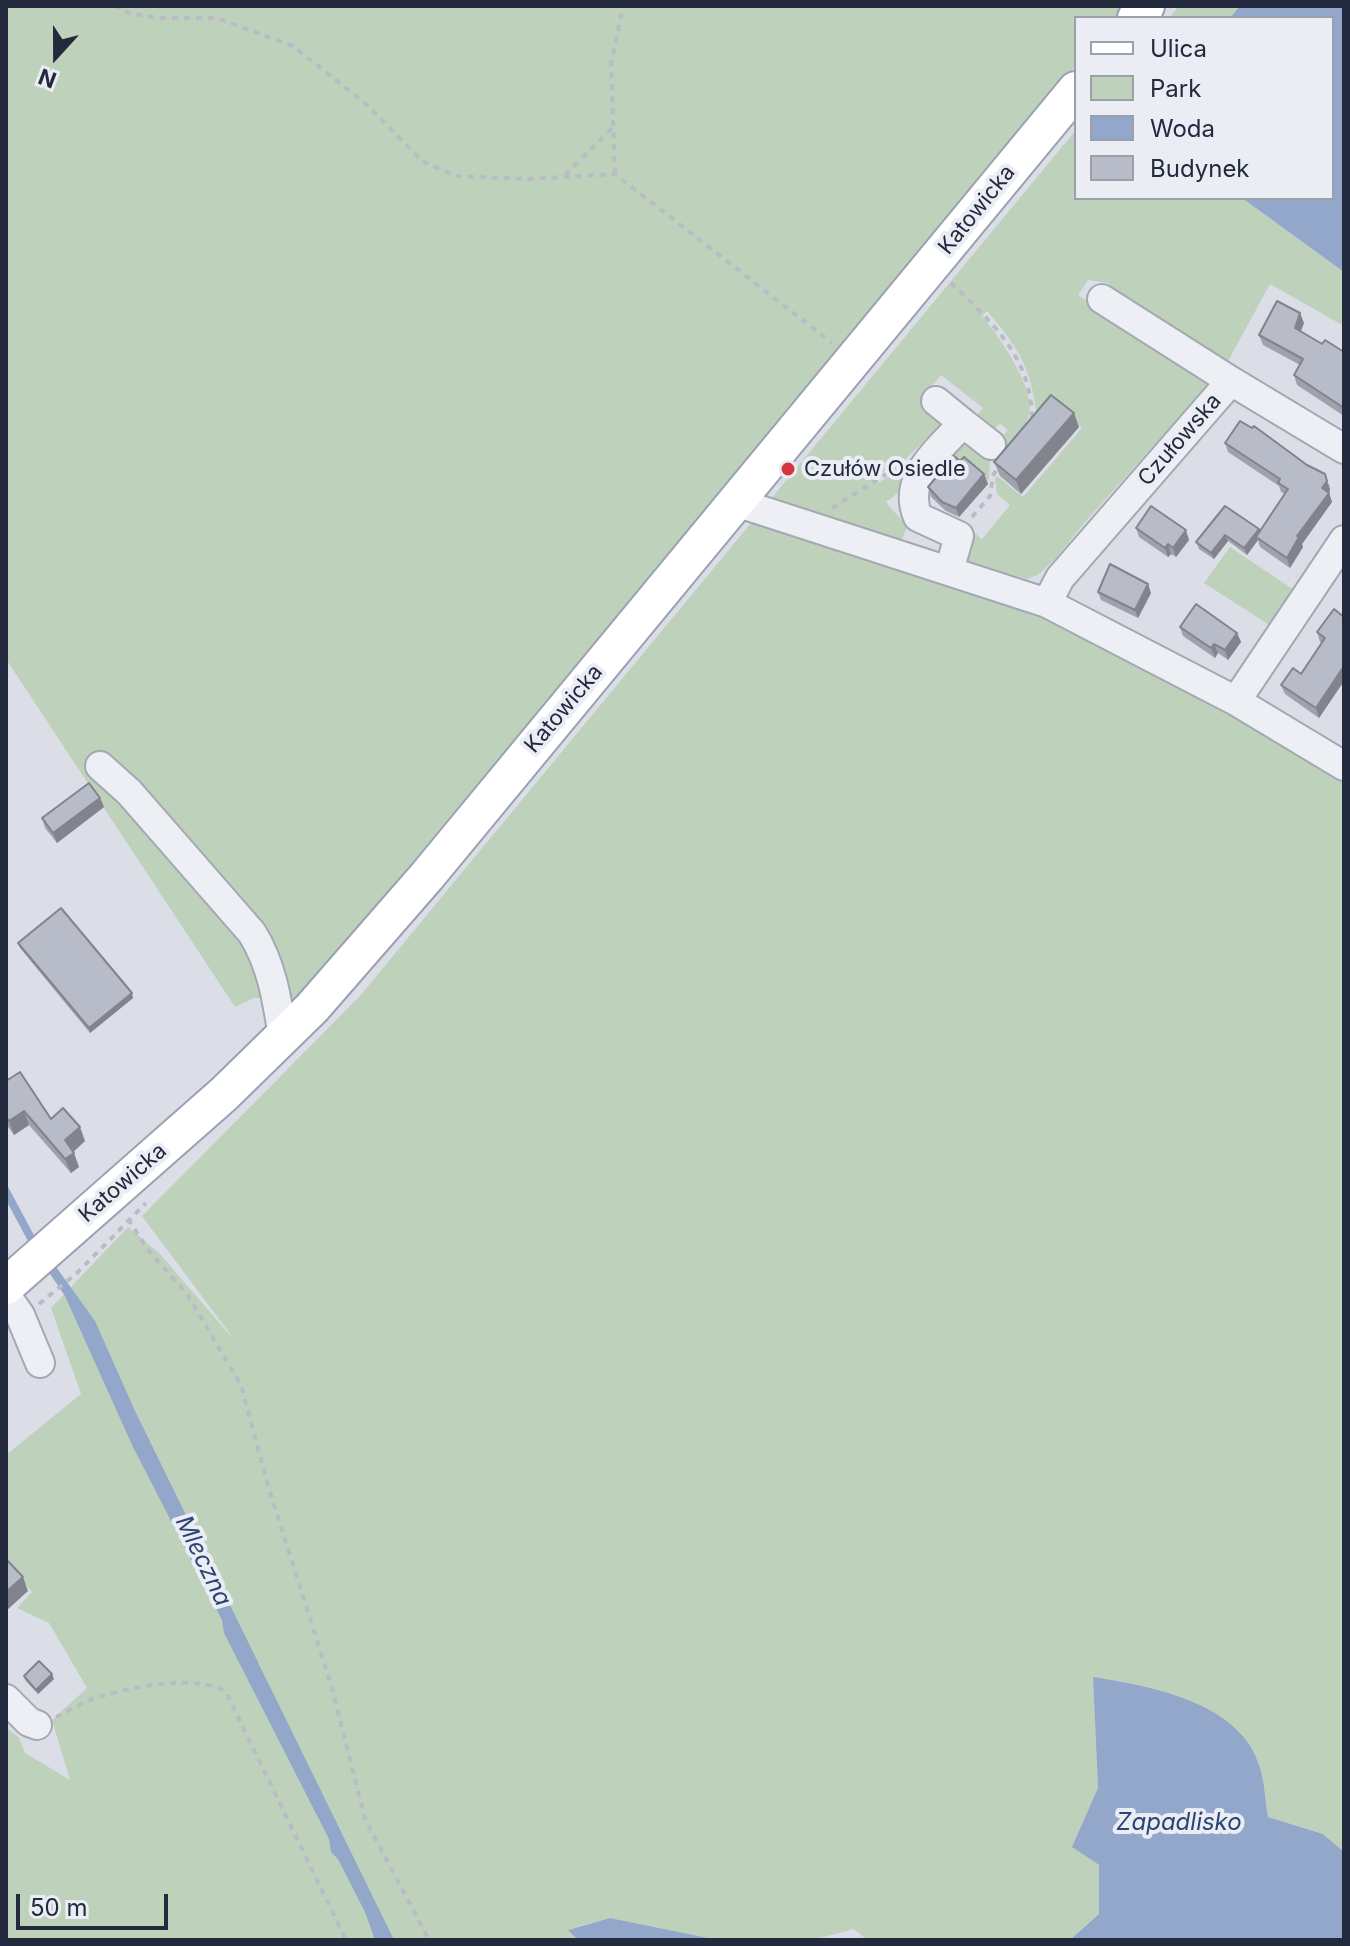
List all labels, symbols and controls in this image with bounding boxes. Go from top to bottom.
north arrow [16,16,96,96]
legend [1074,16,1334,200]
text: Ulica [1150,34,1207,63]
text: N [35,63,60,94]
text: Park [1150,74,1201,103]
text: Woda [1150,114,1215,143]
text: Budynek [1150,154,1250,183]
street label: Katowicka [933,160,1021,260]
street label: Czułowska [1133,389,1227,491]
place label: Czułów Osiedle [804,456,966,482]
marker: Czułów Osiedle [779,460,797,478]
street label: Katowicka [519,659,609,759]
street label: Katowicka [74,1138,172,1228]
water label: Mleczna [169,1511,237,1611]
water label: Zapadlisko [1116,1809,1242,1837]
scale bar [20,1878,172,1928]
text: 50 m [30,1893,88,1922]

